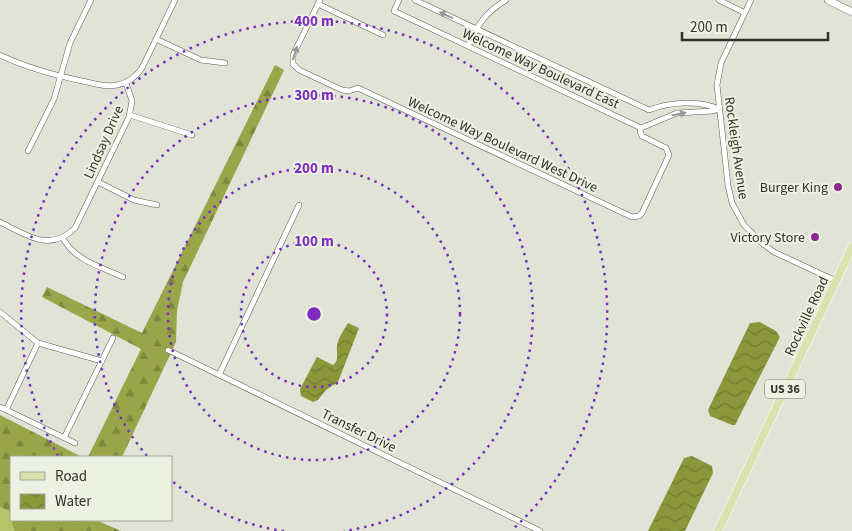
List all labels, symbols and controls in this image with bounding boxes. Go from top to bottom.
scale bar [682,10,828,42]
text: 400 m [294,11,334,32]
one-way arrow [439,11,453,19]
text: 200 m [690,17,728,38]
street label: Welcome Way Boulevard East [459,24,623,114]
one-way arrow [292,45,300,60]
text: 300 m [294,85,334,106]
street label: Welcome Way Boulevard West Drive [404,92,601,198]
street label: Rockleigh Avenue [719,96,753,201]
street label: Lindsay Drive [79,103,129,182]
one-way arrow [671,110,687,118]
text: 200 m [294,158,334,179]
place label: Burger King [760,178,828,198]
marker: Burger King [832,181,844,193]
place label: Victory Store [730,228,805,248]
text: 100 m [294,231,334,252]
marker: Victory Store [809,231,821,243]
street label: Rockville Road [780,273,834,359]
centre of rings [305,305,323,323]
road number: US 36 [765,379,805,398]
street label: Transfer Drive [318,404,399,458]
legend [10,456,172,521]
text: Road [55,466,87,487]
text: Water [55,491,92,512]

